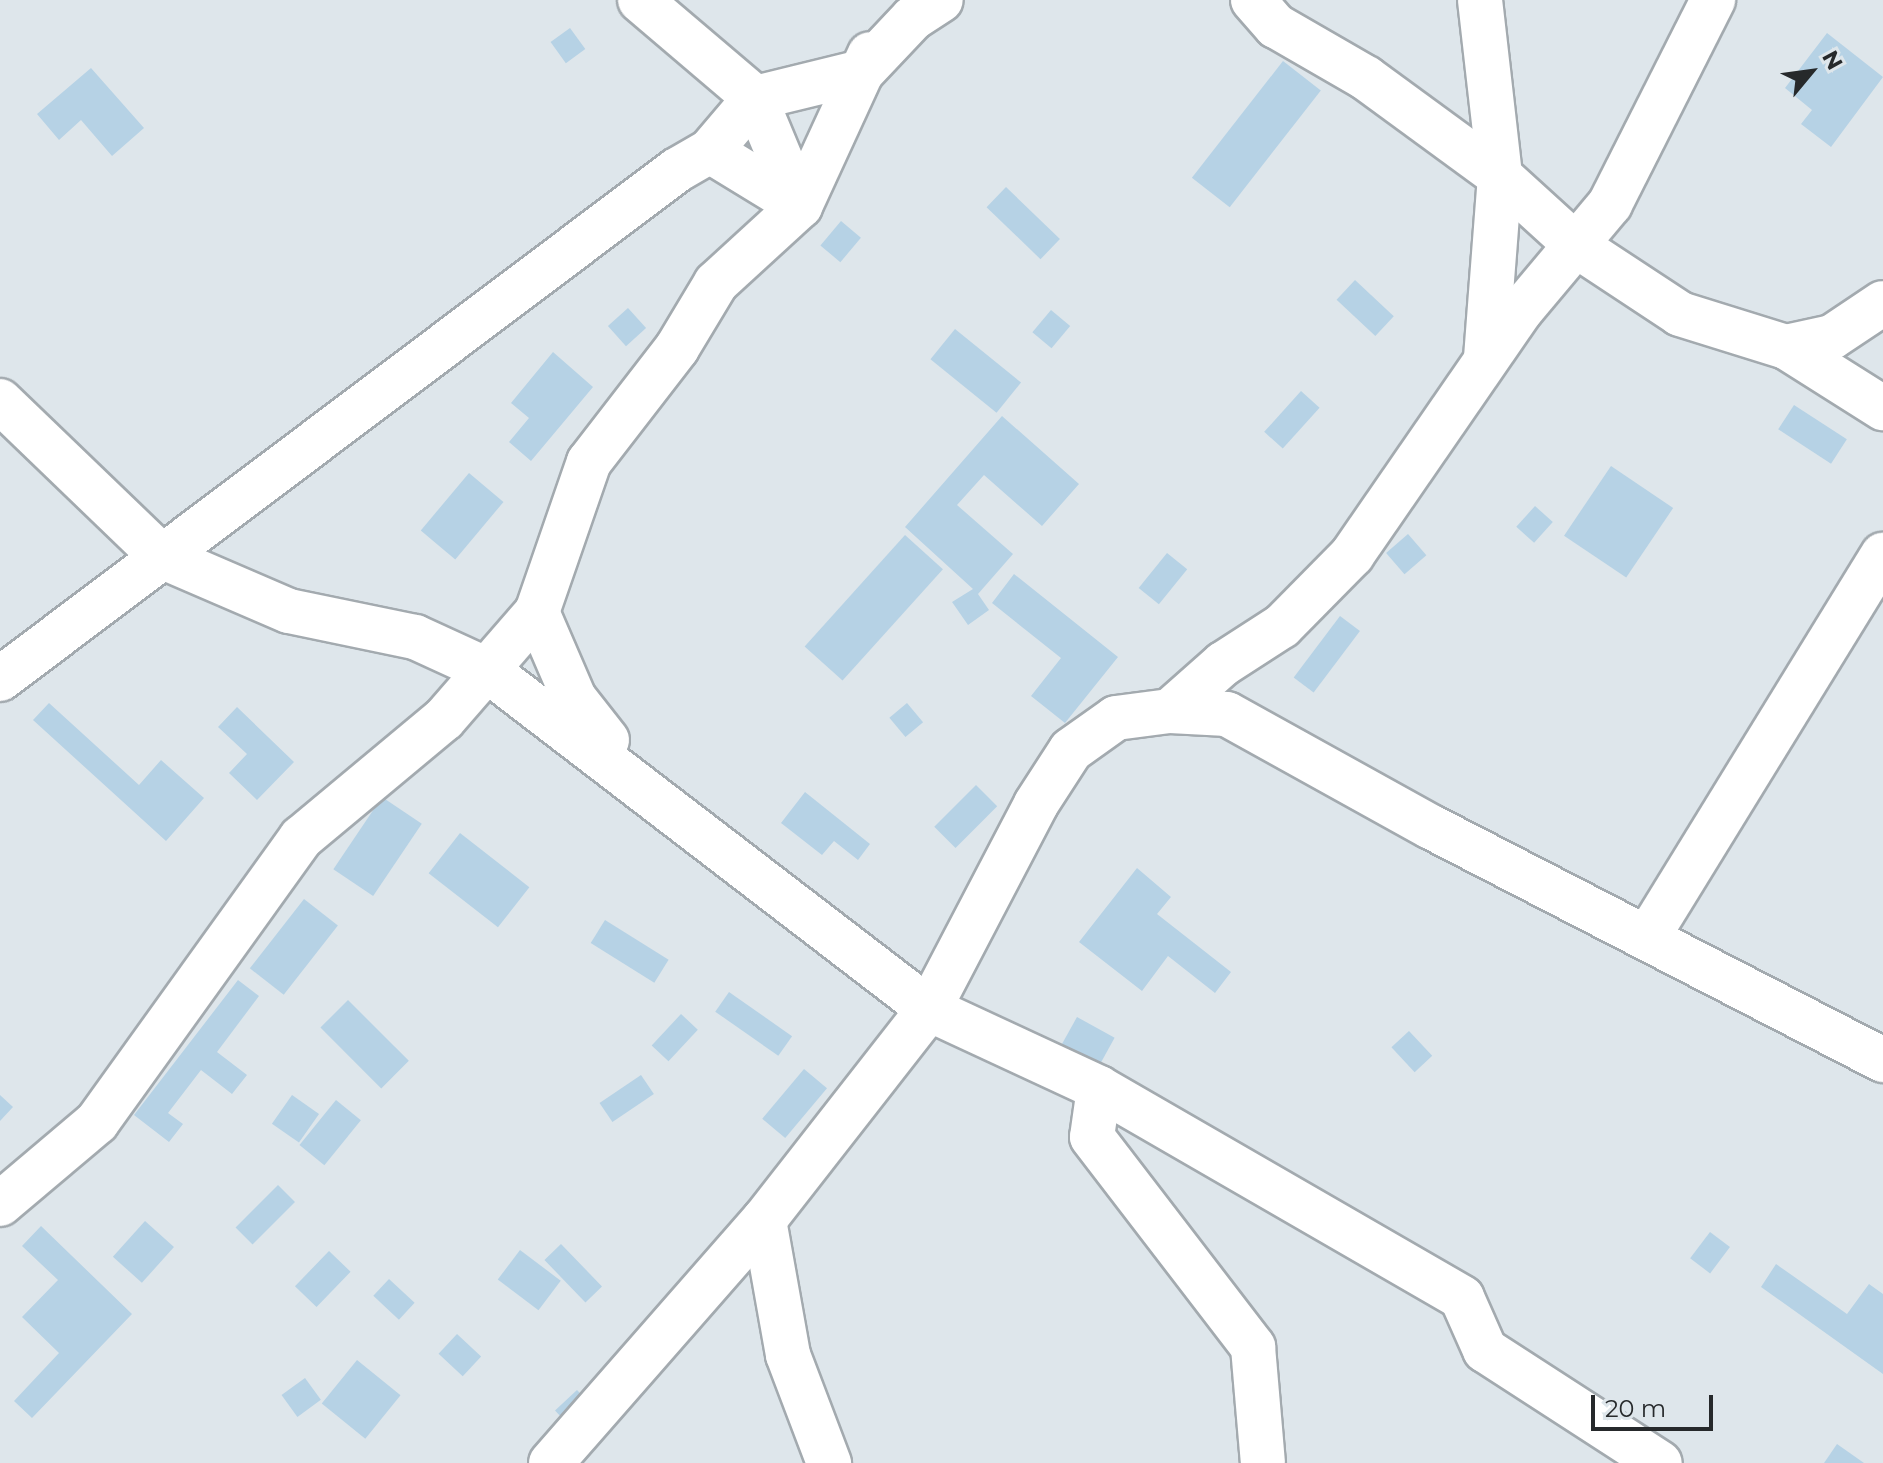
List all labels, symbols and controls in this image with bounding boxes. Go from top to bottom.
north arrow [1771,32,1851,112]
text: N [1816,46,1849,74]
scale bar [1595,1379,1717,1429]
text: 20 m [1605,1394,1666,1423]

